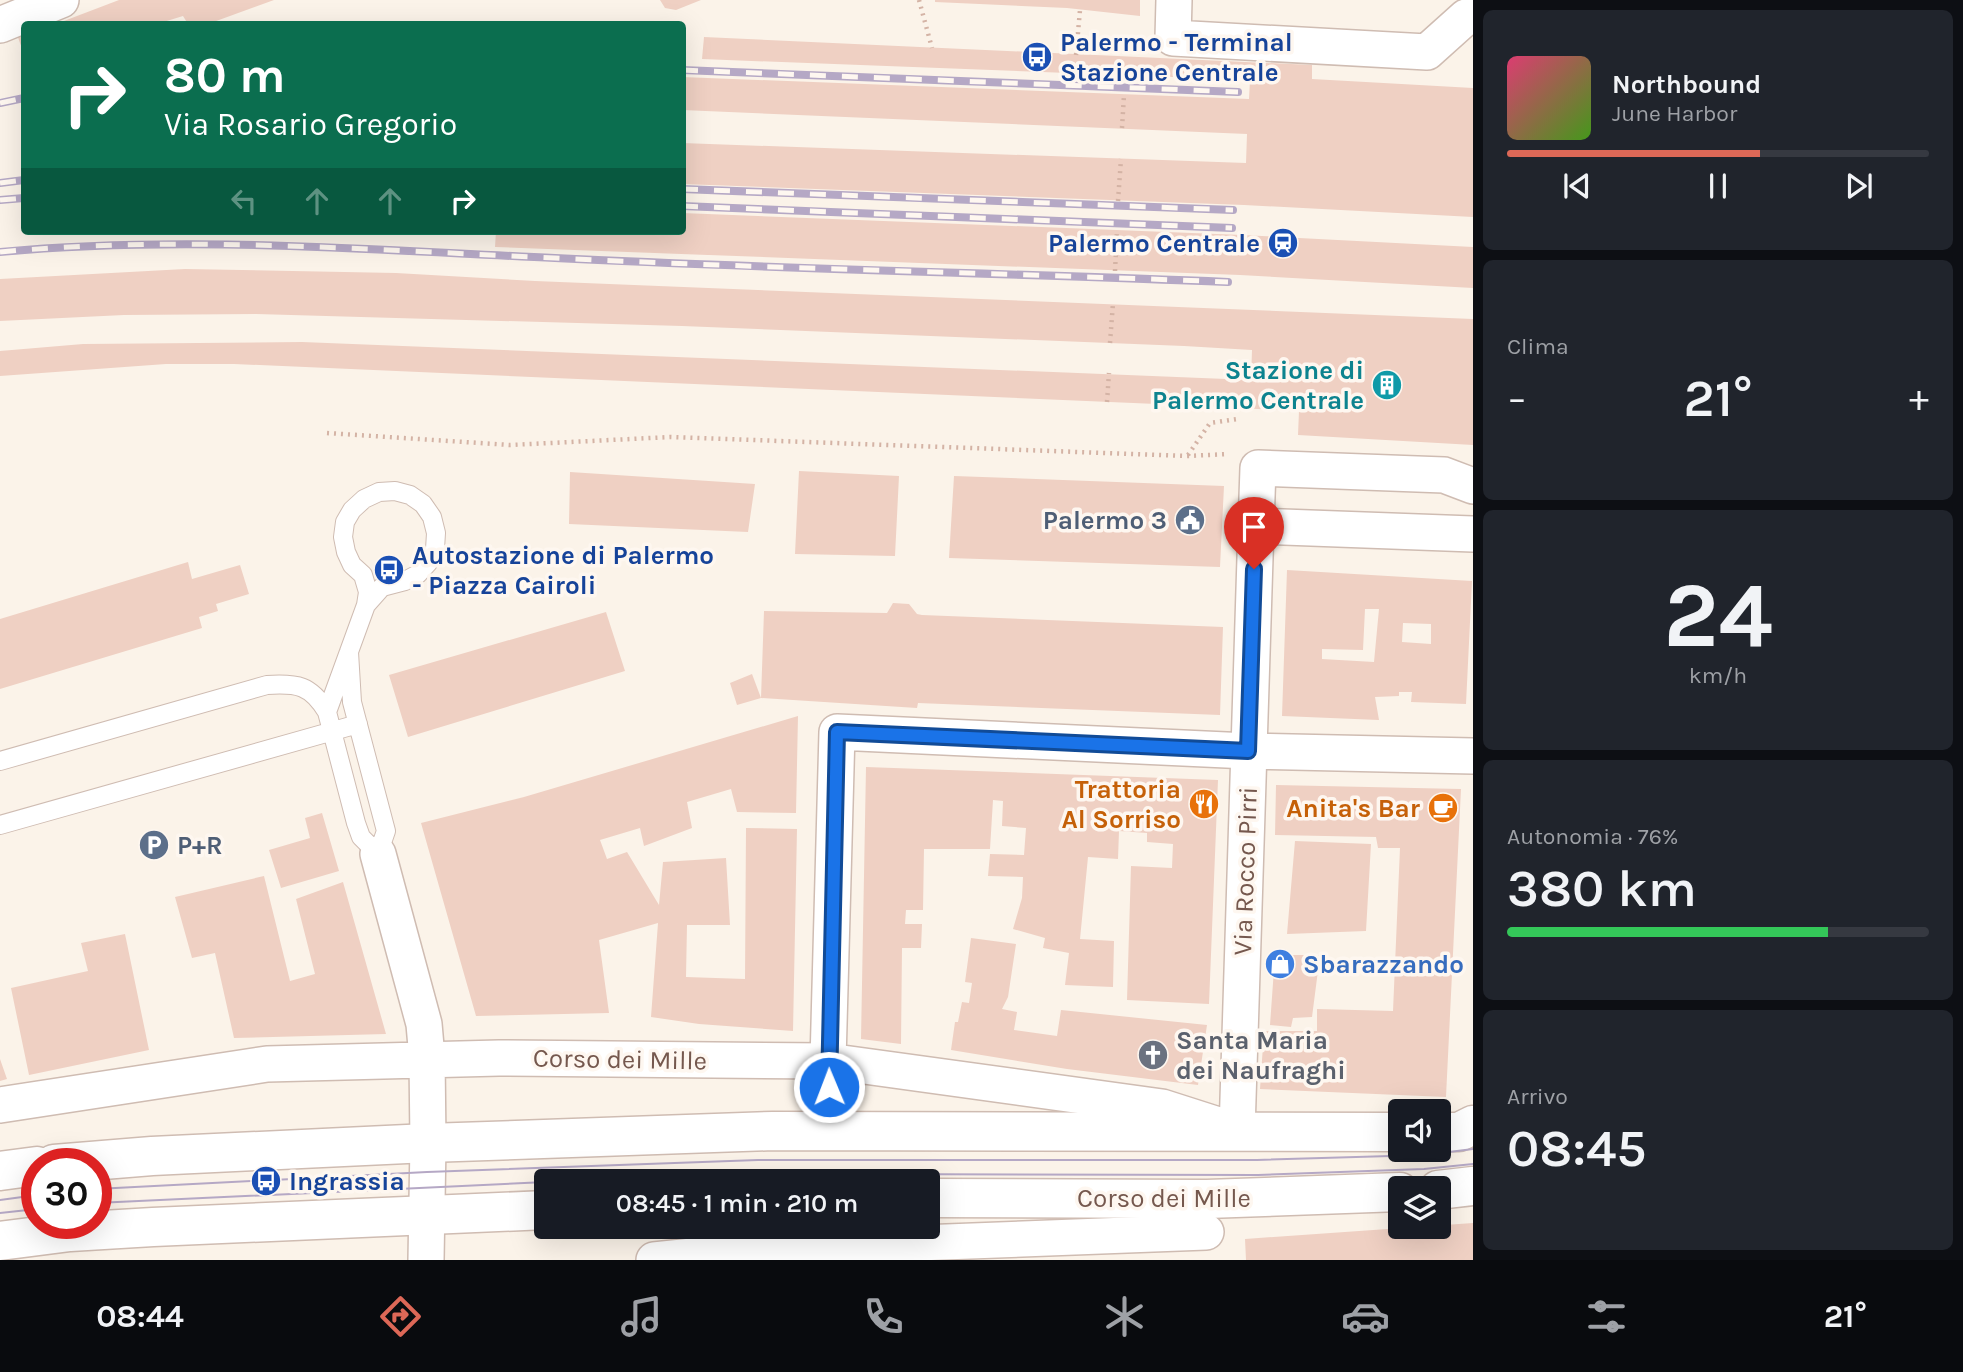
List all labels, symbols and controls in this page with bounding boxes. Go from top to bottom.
place label: Palermo - Terminal Stazione Centrale [1060,27,1293,88]
bus stop icon: Palermo - Terminal Stazione Centrale [1020,40,1054,74]
text: 80 m [164,47,286,104]
icon: right [49,49,140,140]
text: Northbound [1612,69,1761,100]
text: June Harbor [1612,100,1737,127]
text: Via Rosario Gregorio [164,106,457,143]
icon: previous [1558,167,1596,205]
icon: pause [1699,167,1737,205]
icon: next [1840,167,1878,205]
icon: left [225,182,263,220]
icon: ahead [298,182,336,220]
icon: ahead [371,182,409,220]
icon: right [444,182,482,220]
station icon: Palermo Centrale [1266,226,1300,260]
place label: Palermo Centrale [1048,228,1260,259]
text: Clima [1507,333,1569,360]
place label: Stazione di Palermo Centrale [1152,355,1364,416]
building icon: Stazione di Palermo Centrale [1370,368,1404,402]
text: 21° [1684,368,1752,429]
text: − [1507,376,1527,421]
text: + [1909,376,1929,421]
pin [1224,497,1284,569]
public building icon: Palermo 3 [1173,503,1207,537]
place label: Palermo 3 [1043,505,1167,536]
icon: arrive [1235,508,1273,546]
place label: Autostazione di Palermo - Piazza Cairoli [412,540,714,601]
bus stop icon: Autostazione di Palermo - Piazza Cairoli [372,553,406,587]
text: 24 [1663,563,1773,669]
text: km/h [1689,662,1747,689]
place label: Trattoria Al Sorriso [1062,774,1181,835]
street label: Via Rocco Pirri [1227,786,1264,956]
restaurant icon: Trattoria Al Sorriso [1187,787,1221,821]
cafe icon: Anita's Bar [1426,791,1460,825]
place label: Anita's Bar [1286,793,1421,824]
text: Autonomia · 76% [1507,823,1679,850]
parking icon: P+R [137,828,171,862]
place label: P+R [177,830,223,861]
text: 380 km [1507,858,1697,919]
shop icon: Sbarazzando [1263,947,1297,981]
place label: Sbarazzando [1303,949,1464,980]
place label: Santa Maria dei Naufraghi [1176,1025,1346,1086]
church icon: Santa Maria dei Naufraghi [1136,1038,1170,1072]
street label: Corso dei Mille [533,1042,707,1077]
position arrow [792,1050,866,1124]
text: Arrivo [1507,1083,1568,1110]
map controls [1388,1099,1451,1239]
button: sound [1388,1099,1451,1162]
text: 08:45 [1507,1118,1646,1179]
speed limit sign: 30 [21,1148,112,1239]
bus stop icon: Ingrassia [249,1164,283,1198]
place label: Ingrassia [289,1166,405,1197]
button: layers [1388,1176,1451,1239]
street label: Corso dei Mille [1077,1183,1251,1214]
text: 08:45 · 1 min · 210 m [616,1188,858,1219]
icon: directions [376,1292,425,1341]
icon: music [617,1292,666,1341]
icon: phone [859,1292,908,1341]
icon: climate [1100,1292,1149,1341]
icon: car [1341,1292,1390,1341]
icon: filters [1582,1292,1631,1341]
text: 08:44 [96,1298,184,1335]
text: 21° [1824,1298,1867,1335]

